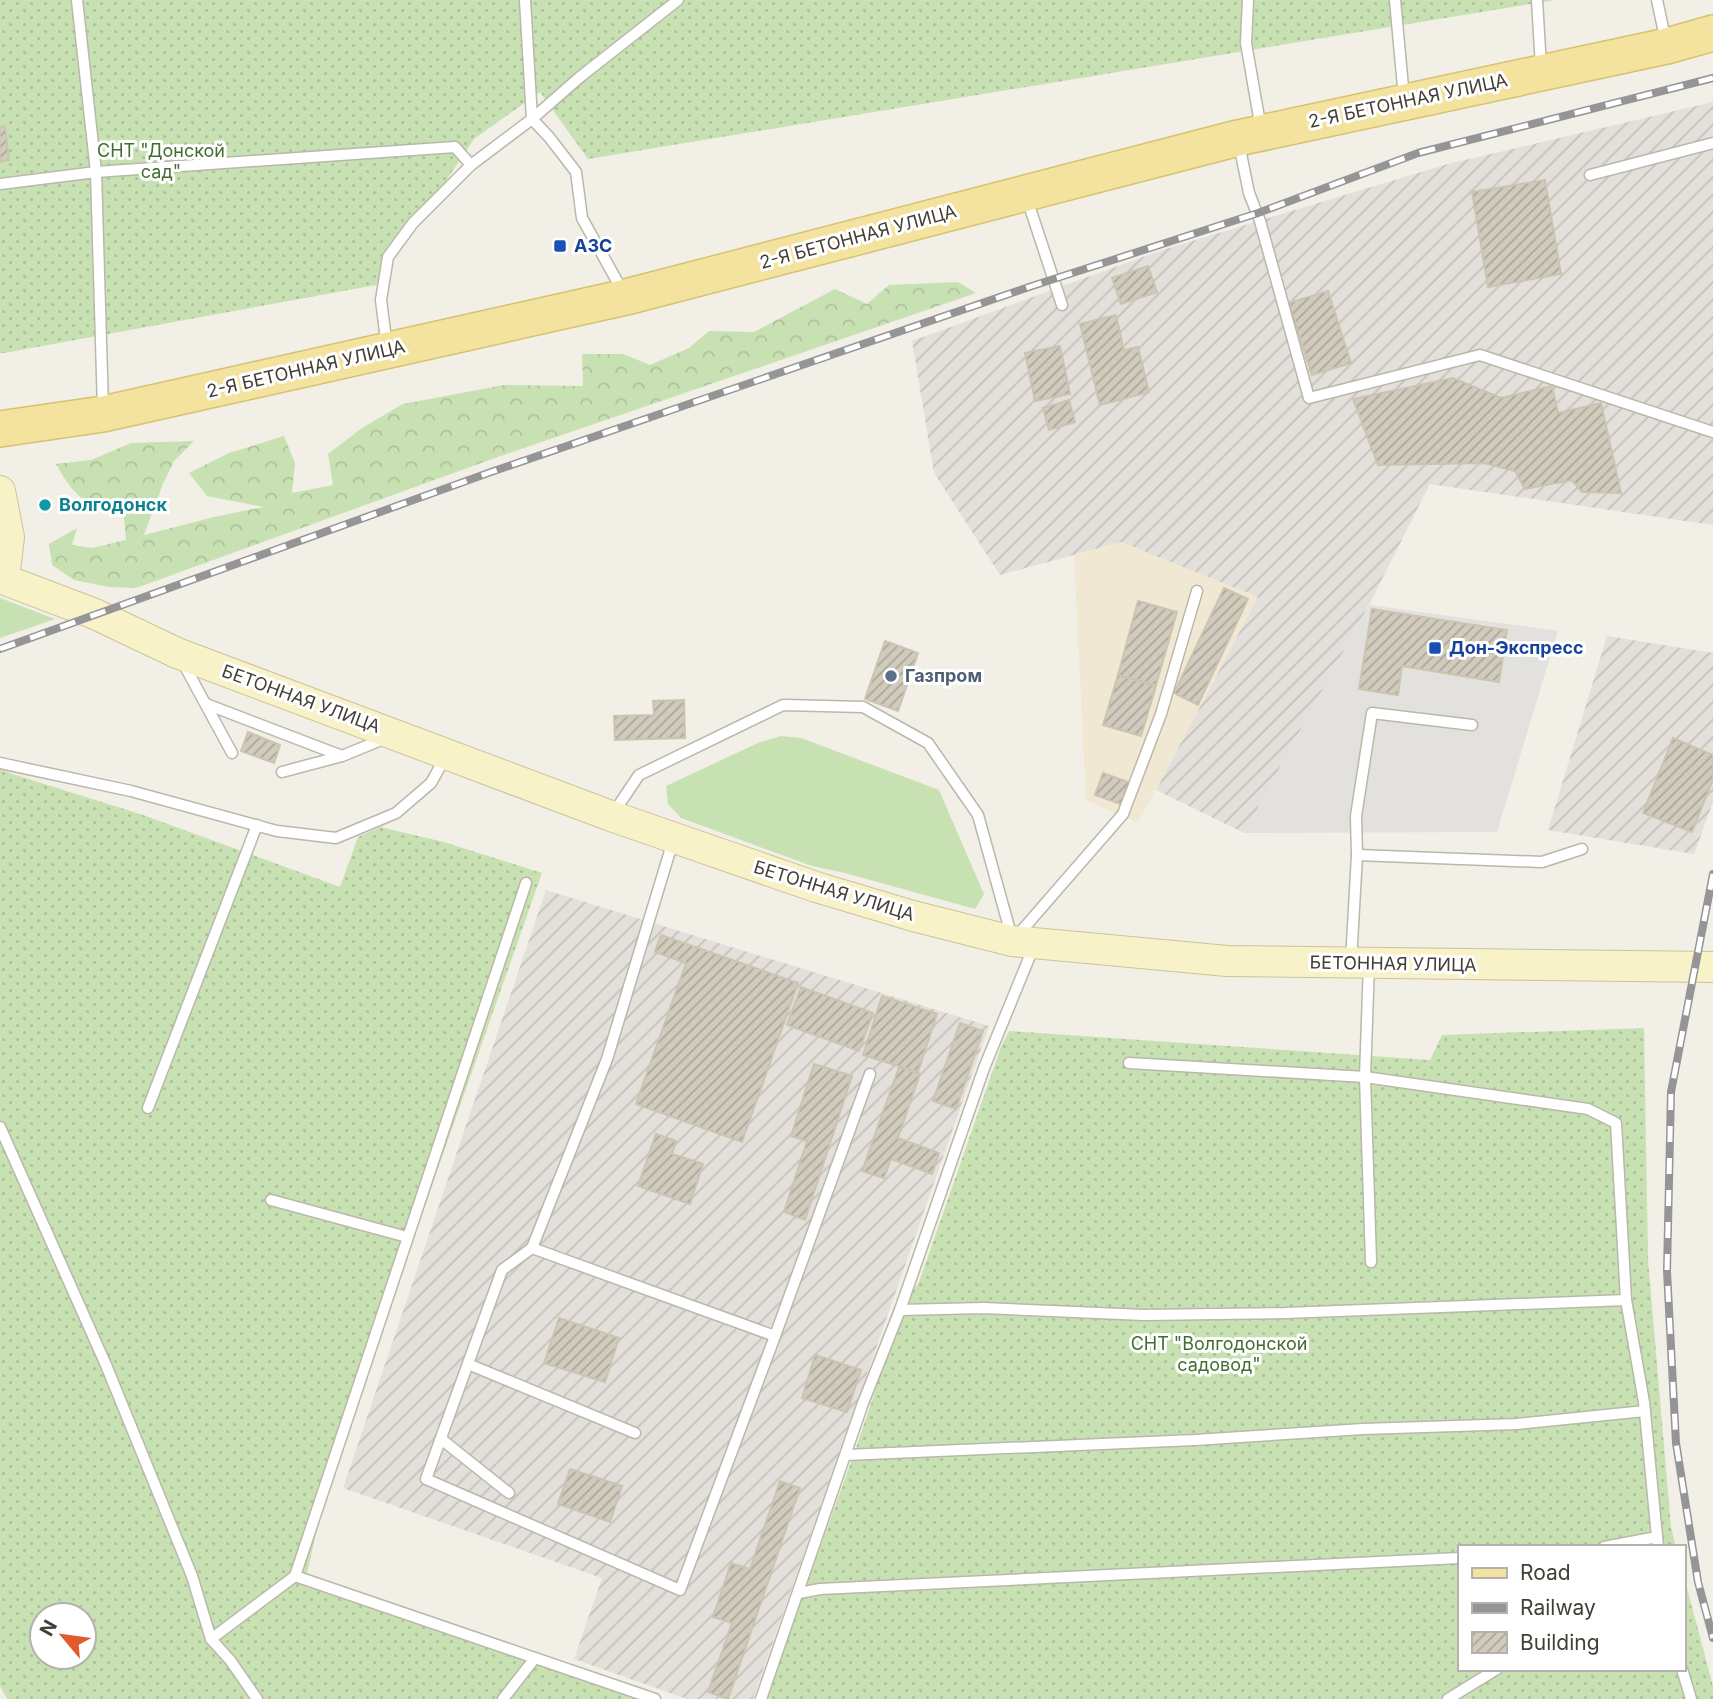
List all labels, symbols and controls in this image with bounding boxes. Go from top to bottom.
street label: 2-Я БЕТОННАЯ УЛИЦА [1307,69,1509,132]
park label: СНТ "Донской сад" [97,140,225,182]
street label: 2-Я БЕТОННАЯ УЛИЦА [757,200,959,273]
place label: АЗС [574,235,612,256]
marker: АЗС [552,238,568,254]
street label: 2-Я БЕТОННАЯ УЛИЦА [205,335,407,402]
place label: Волгодонск [59,494,167,515]
marker: Волгодонск [37,497,53,513]
place label: Дон-Экспресс [1449,637,1584,658]
marker: Дон-Экспресс [1427,640,1443,656]
street label: БЕТОННАЯ УЛИЦА [219,660,383,737]
place label: Газпром [905,665,982,686]
marker: Газпром [883,668,899,684]
street label: БЕТОННАЯ УЛИЦА [751,856,917,925]
street label: БЕТОННАЯ УЛИЦА [1309,952,1477,975]
park label: СНТ "Волгодонской садовод" [1131,1333,1307,1375]
legend [1458,1545,1685,1671]
text: Road [1520,1560,1571,1585]
text: Railway [1520,1595,1596,1620]
north arrow [28,1601,98,1671]
text: N [35,1616,62,1640]
text: Building [1520,1630,1600,1655]

